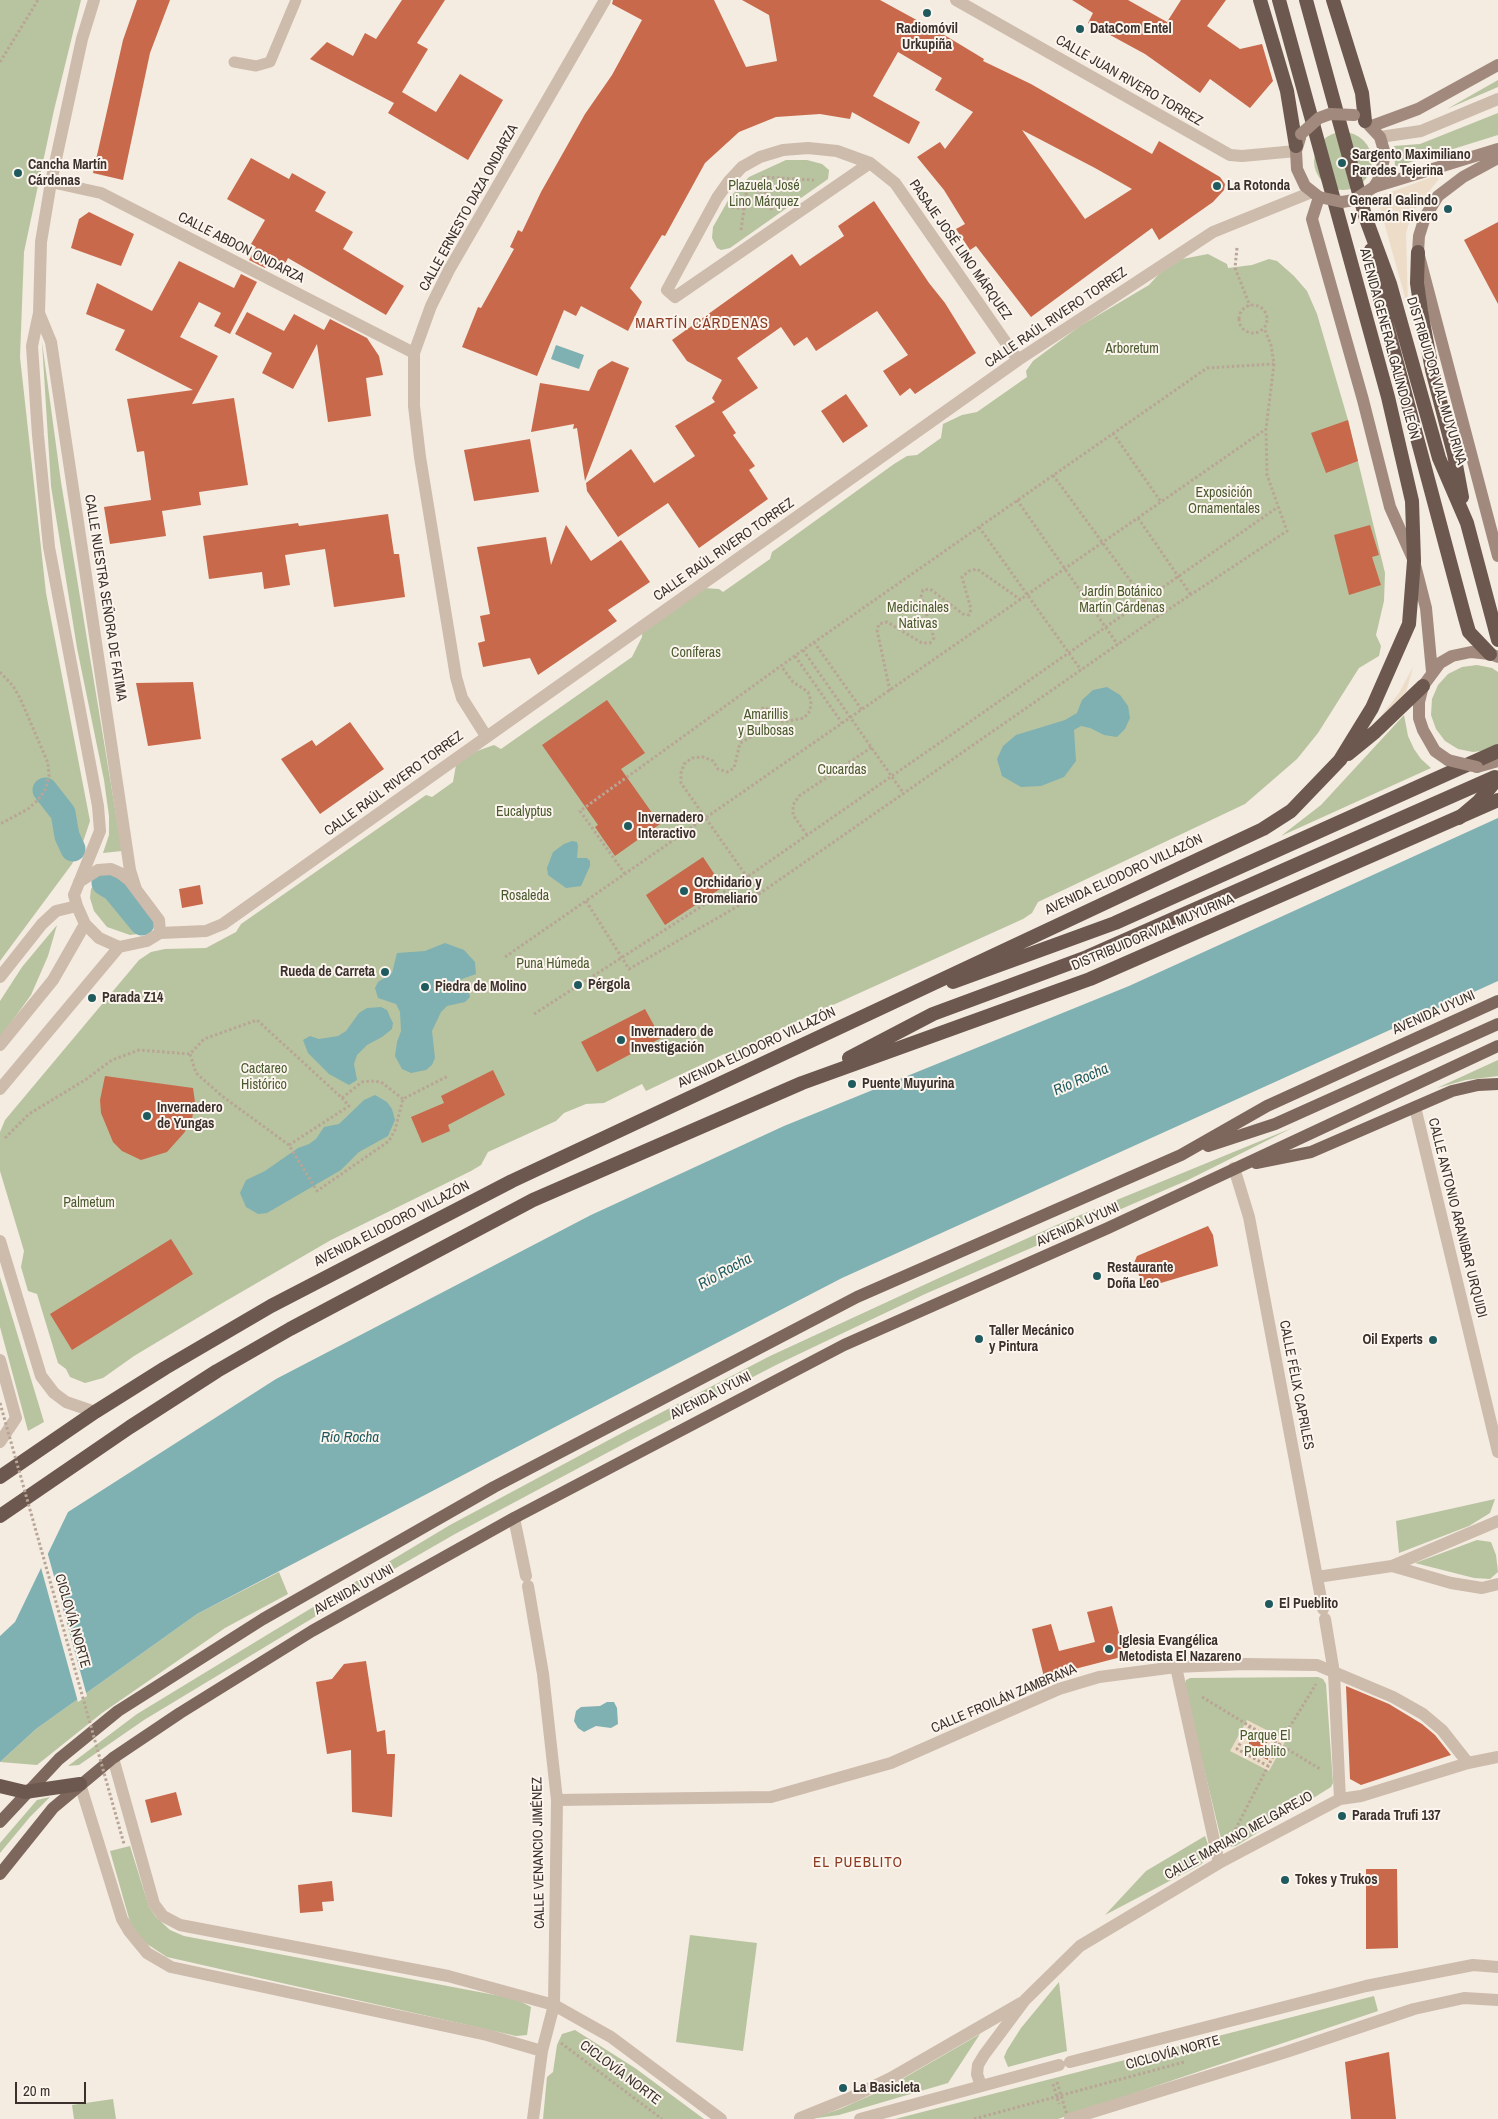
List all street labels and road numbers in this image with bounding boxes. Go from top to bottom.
street label: CALLE JUAN RIVERO TORREZ [1053,32,1205,130]
street label: CALLE ERNESTO DAZA ONDARZA [416,122,522,294]
street label: PASAJE JOSÉ LINO MÁRQUEZ [905,177,1015,323]
street label: CALLE ABDON ONDARZA [175,209,307,287]
street label: AVENIDA GENERAL GALINDO LEÓN [1355,247,1423,441]
street label: CALLE RAÚL RIVERO TORREZ [982,264,1130,372]
street label: DISTRIBUIDOR VIAL MUYURINA [1402,295,1470,467]
street label: CALLE NUESTRA SEÑORA DE FATIMA [80,493,130,703]
street label: CALLE RAÚL RIVERO TORREZ [651,495,797,605]
street label: CALLE RAÚL RIVERO TORREZ [321,728,467,840]
street label: AVENIDA ELIODORO VILLAZÓN [1042,831,1206,919]
street label: DISTRIBUIDOR VIAL MUYURINA [1069,891,1237,975]
street label: AVENIDA UYUNI [1390,987,1478,1039]
street label: AVENIDA ELIODORO VILLAZÓN [675,1004,839,1092]
street label: CALLE ANTONIO ARANIBAR URQUIDI [1424,1116,1490,1320]
street label: AVENIDA ELIODORO VILLAZÓN [312,1177,472,1271]
street label: AVENIDA UYUNI [1034,1199,1122,1251]
street label: CALLE FÉLIX CAPRILES [1275,1319,1317,1451]
street label: AVENIDA UYUNI [668,1368,754,1424]
street label: AVENIDA UYUNI [311,1561,397,1619]
street label: CICLOVÍA NORTE [51,1572,93,1670]
street label: CALLE FROILÁN ZAMBRANA [929,1661,1079,1737]
street label: CALLE VENANCIO JIMÉNEZ [529,1777,549,1929]
street label: CALLE MARIANO MELGAREJO [1162,1788,1316,1884]
street label: CICLOVÍA NORTE [1124,2032,1222,2074]
street label: CICLOVÍA NORTE [576,2037,664,2109]

